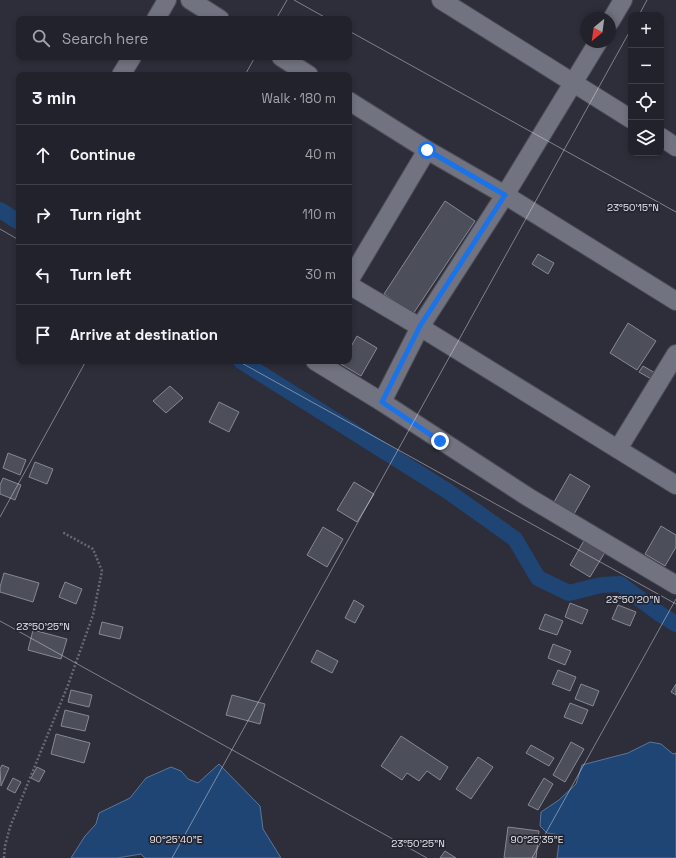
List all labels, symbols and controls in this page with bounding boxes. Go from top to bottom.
north arrow [580,12,616,48]
map controls [628,12,664,156]
button: + [628,12,664,48]
search box [16,16,352,60]
icon: search [30,27,52,49]
text: Search here [62,29,148,48]
button: − [628,48,664,84]
button: locate [628,84,664,120]
text: 3 min [32,87,76,109]
text: Walk · 180 m [262,90,336,107]
button: layers [628,120,664,156]
route start [418,141,436,159]
icon: ahead [32,144,54,166]
text: Continue [70,145,136,164]
text: 40 m [305,146,336,163]
text: 23°50'15"N [607,201,659,214]
icon: right [32,204,54,226]
text: Turn right [70,205,141,224]
text: 110 m [302,206,336,223]
icon: left [32,264,54,286]
text: Turn left [70,265,132,284]
text: 30 m [305,266,336,283]
icon: arrive [32,324,54,346]
text: Arrive at destination [70,325,218,344]
route end [431,432,449,450]
text: 23°50'20"N [606,593,660,606]
text: 23°50'25"N [16,620,70,633]
text: 90°25'40"E [150,833,203,846]
text: 90°25'35"E [511,833,564,846]
text: 23°50'25"N [391,837,445,850]

